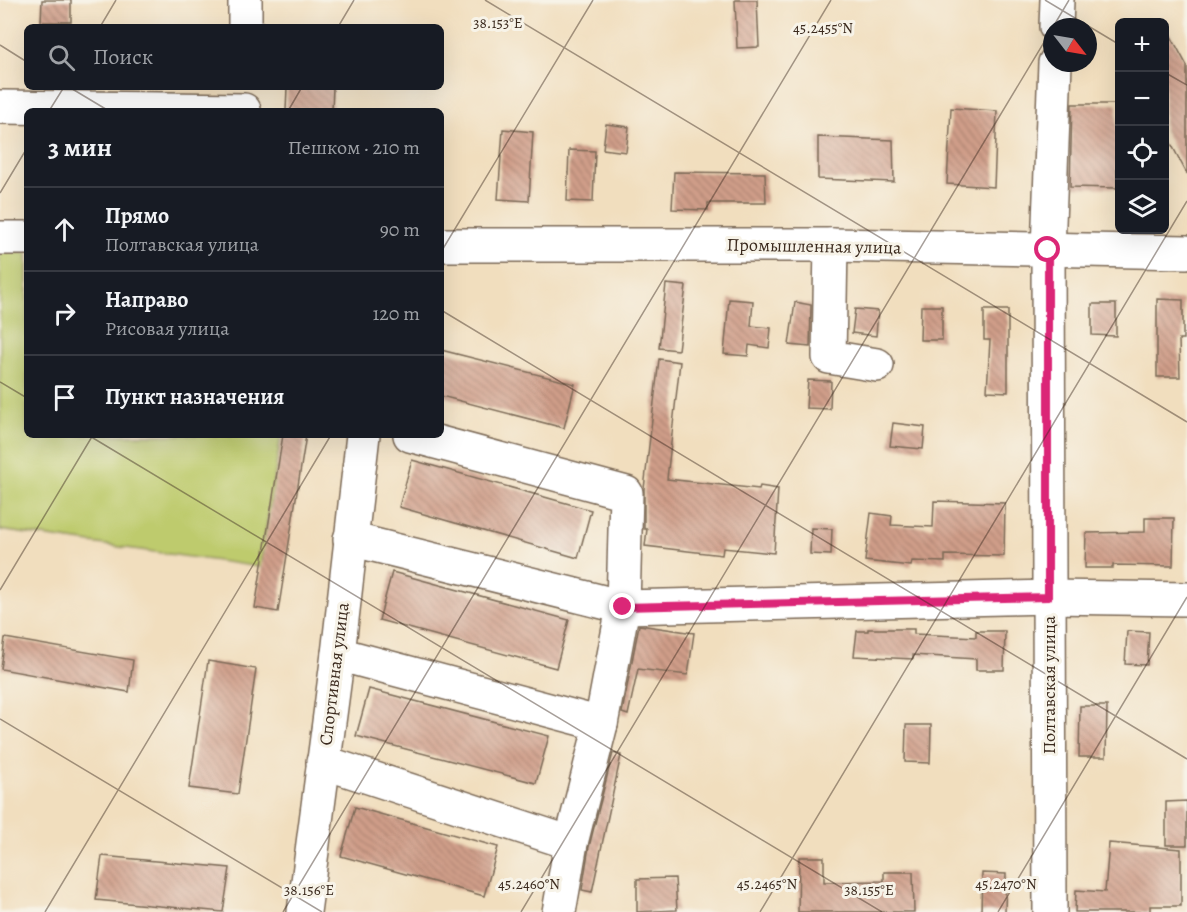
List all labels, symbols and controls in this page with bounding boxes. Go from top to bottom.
text: 38.153°E [473,13,523,33]
text: 45.2455°N [793,18,853,38]
north arrow [1043,18,1097,72]
map controls [1115,18,1169,234]
button: + [1115,18,1169,72]
search box [24,24,444,90]
icon: search [45,41,78,74]
text: Поиск [93,42,153,72]
button: − [1115,72,1169,126]
button: locate [1115,126,1169,180]
text: 3 мин [48,130,112,165]
text: Пешком · 210 m [288,134,420,161]
button: layers [1115,180,1169,234]
text: Прямо [105,201,169,231]
icon: ahead [48,213,81,246]
text: 90 m [380,216,420,243]
text: Полтавская улица [105,231,259,258]
street label: Промышленная улица [726,232,902,260]
route start [1034,236,1060,262]
text: Направо [105,285,188,315]
icon: right [48,297,81,330]
text: 120 m [372,300,420,327]
text: Рисовая улица [105,315,229,342]
icon: arrive [48,381,81,414]
text: Пункт назначения [105,382,284,412]
route end [609,593,635,619]
street label: Спортивная улица [313,600,355,747]
street label: Полтавская улица [1037,615,1061,754]
text: 45.2460°N [498,874,560,894]
text: 45.2465°N [737,874,797,894]
text: 45.2470°N [975,874,1037,894]
text: 38.156°E [284,880,334,900]
text: 38.155°E [844,880,894,900]

